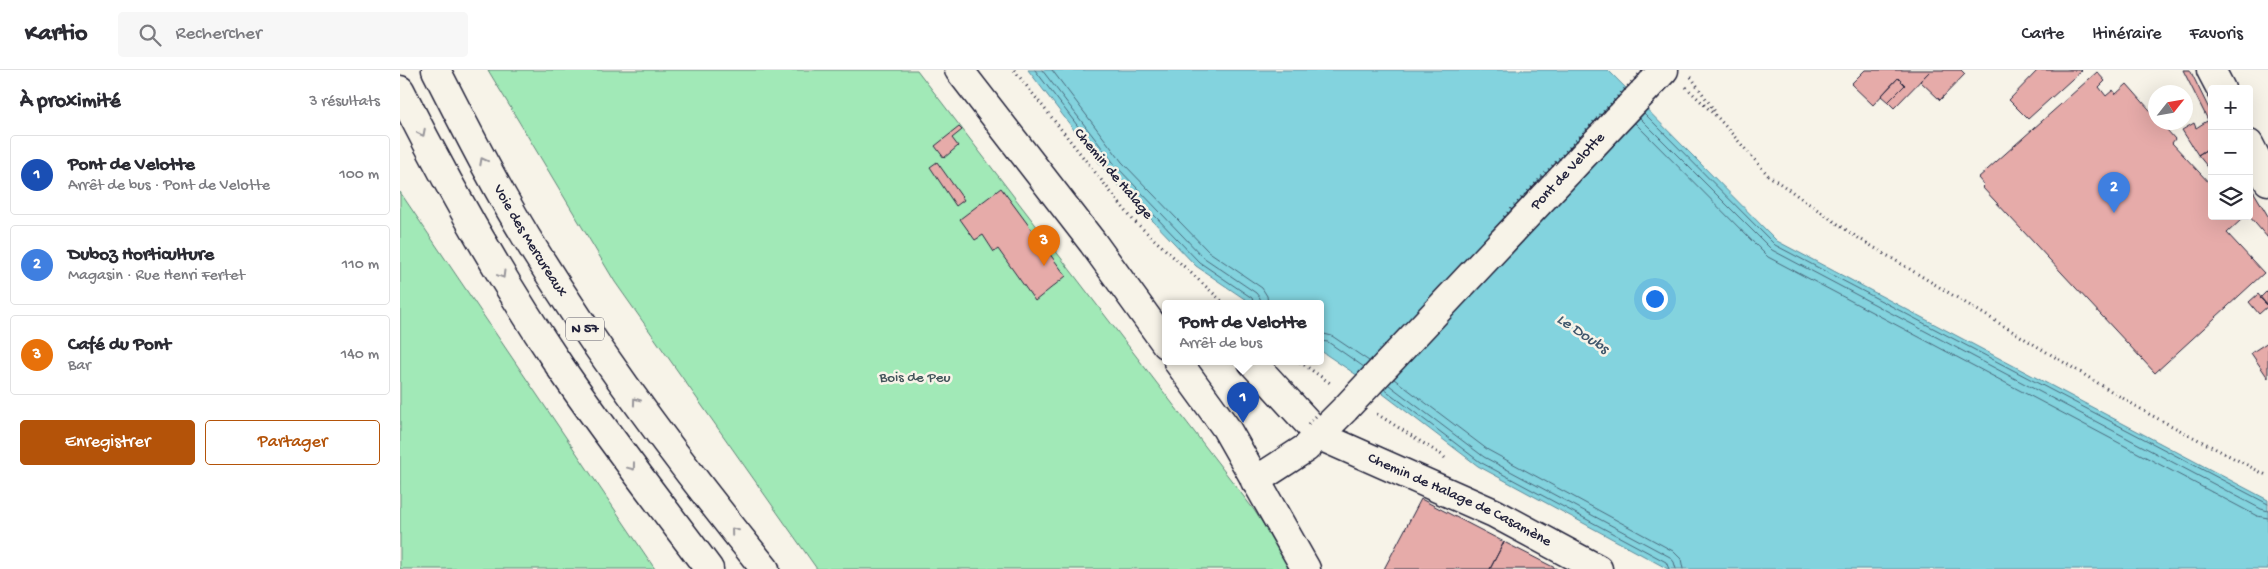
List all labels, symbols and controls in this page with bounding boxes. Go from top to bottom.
search box [118,12,468,57]
text: Kartio [25,20,88,49]
icon: search [136,21,164,49]
text: Rechercher [176,23,262,46]
text: Carte [2021,24,2064,45]
text: Itinéraire [2092,24,2162,45]
text: Favoris [2190,24,2243,45]
north arrow [2148,85,2193,130]
map controls [2208,85,2253,220]
button: + [2208,85,2253,130]
text: À proximité [20,90,121,115]
text: 3 résultats [309,93,380,112]
street label: Chemin de Halage [1070,125,1157,223]
one-way arrow [416,128,426,137]
street label: Pont de Velotte [1527,129,1609,215]
button: − [2208,130,2253,175]
text: Pont de Velotte [68,154,195,177]
one-way arrow [479,158,489,167]
text: 1 [34,166,40,185]
text: 100 m [339,166,379,185]
pin: 2 [2098,172,2130,213]
button: layers [2208,175,2253,220]
text: Arrêt de bus · Pont de Velotte [68,177,270,196]
street label: Voie des Mercureaux [488,181,571,301]
pin: 3 [1028,225,1060,266]
text: Duboz Horticulture [68,244,214,267]
text: 2 [33,256,41,275]
text: 110 m [342,256,379,275]
text: Magasin · Rue Henri Fertet [68,267,245,286]
one-way arrow [495,270,505,279]
your location [1642,286,1668,312]
popup [1162,300,1324,365]
water label: Le Doubs [1552,311,1613,360]
text: Pont de Velotte [1180,312,1306,335]
road number: N 57 [566,318,604,340]
text: Café du Pont [68,334,171,357]
text: Arrêt de bus [1180,335,1262,354]
text: 3 [33,346,41,365]
text: 140 m [341,346,379,365]
text: Bar [68,357,91,376]
park label: Bois de Peu [879,369,950,387]
pin: 1 [1227,382,1259,423]
one-way arrow [633,397,642,407]
button: Enregistrer [20,420,195,465]
button: Partager [205,420,380,465]
street label: Chemin de Halage de Casamène [1365,449,1555,551]
one-way arrow [626,461,635,471]
one-way arrow [731,528,739,537]

